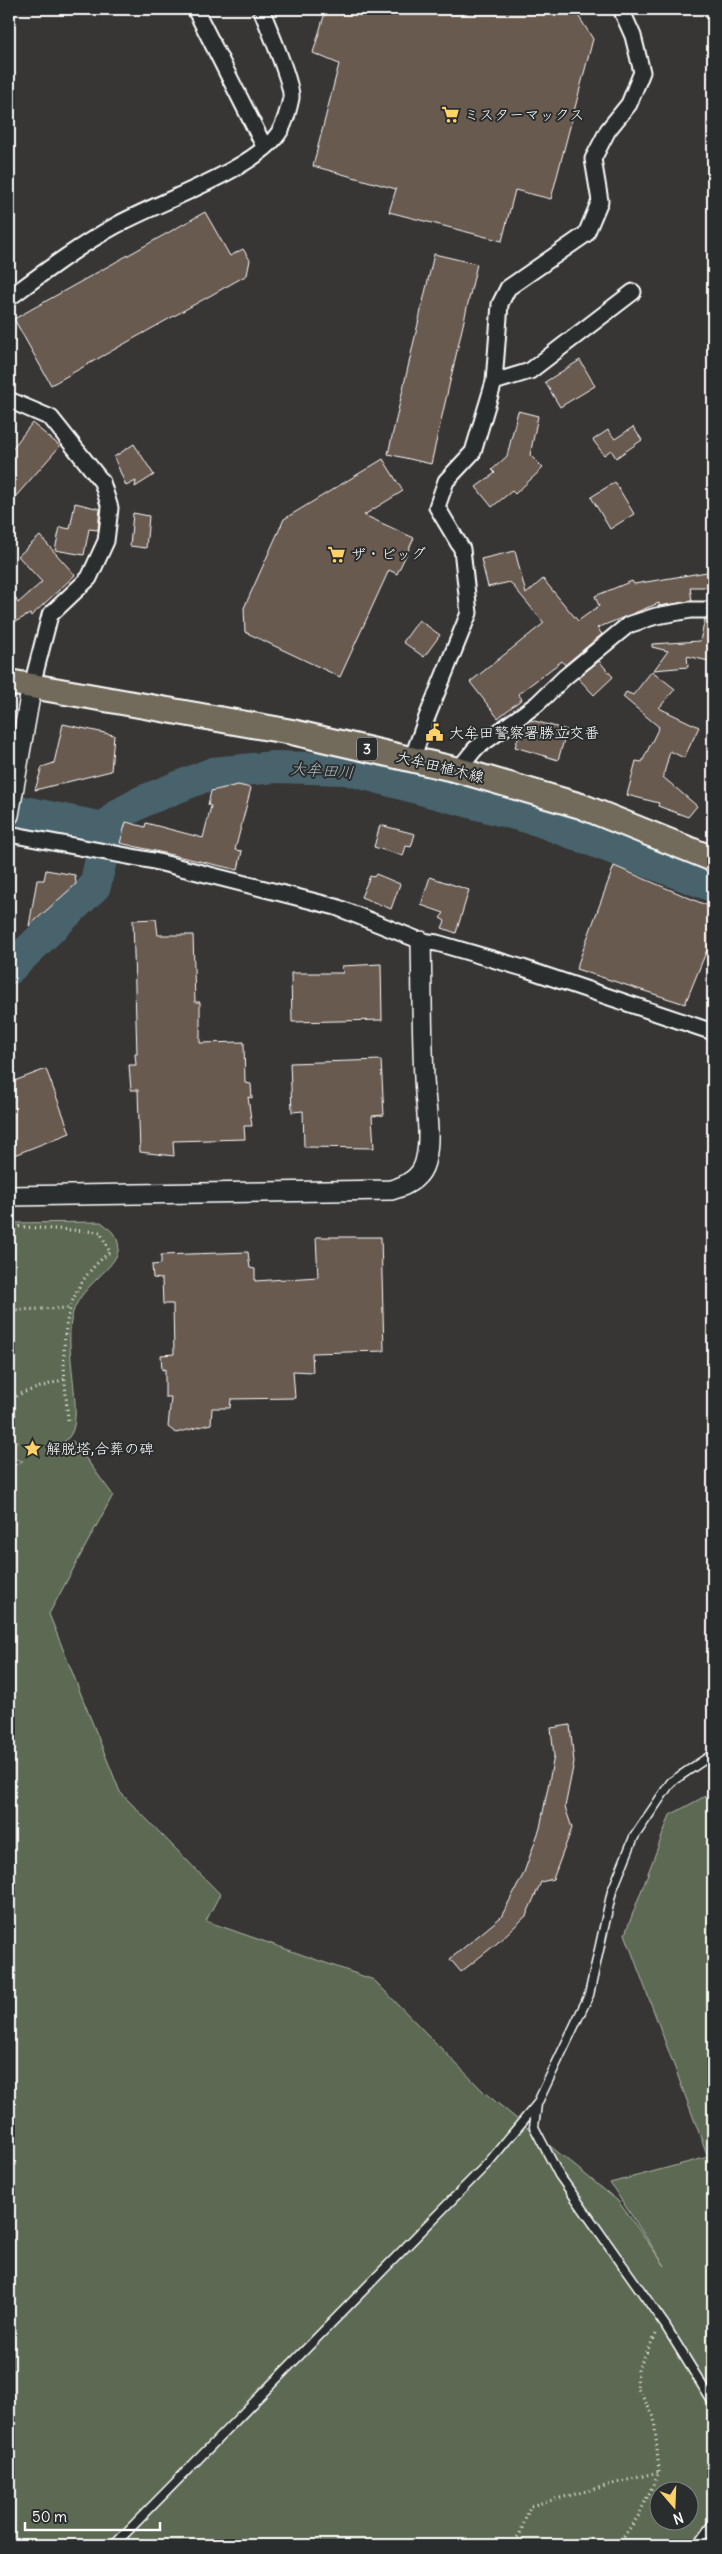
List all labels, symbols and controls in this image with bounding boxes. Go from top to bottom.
supermarket icon: ミスターマックス [440,105,460,125]
place label: ミスターマックス [464,105,584,124]
supermarket icon: ザ・ビッグ [327,544,347,564]
place label: ザ・ビッグ [351,544,426,563]
public building icon: 大牟田警察署勝立交番 [425,723,445,743]
place label: 大牟田警察署勝立交番 [449,723,599,742]
road number: 3 [357,738,377,761]
street label: 大牟田植木線 [394,746,486,787]
water label: 大牟田川 [289,758,355,782]
place icon: 解脱塔,合葬の碑 [22,1439,42,1459]
place label: 解脱塔,合葬の碑 [46,1439,154,1458]
north arrow [650,2482,700,2532]
scale bar [25,2499,160,2531]
text: 50 m [32,2507,67,2526]
text: N [671,2508,686,2528]

